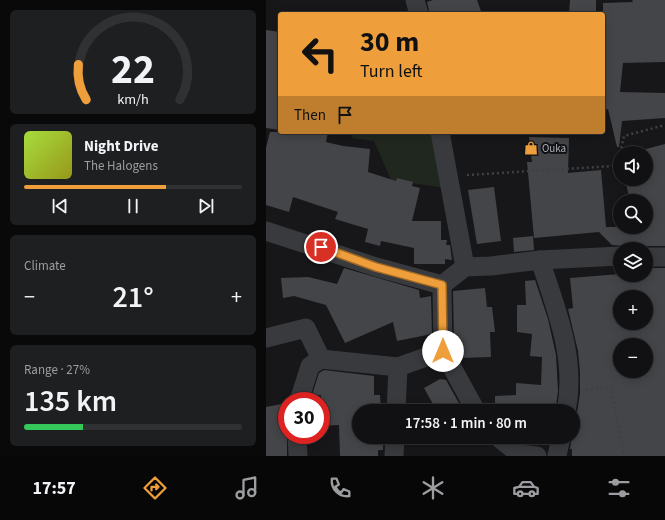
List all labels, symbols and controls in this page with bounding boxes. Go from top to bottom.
text: 30 m [360,22,419,62]
icon: left [294,28,346,80]
text: 22 [111,40,155,100]
text: Turn left [360,59,422,84]
text: km/h [117,89,149,110]
icon: arrive [334,104,356,126]
text: Then [294,105,326,126]
text: Night Drive [84,136,159,157]
shop icon: Ouka [523,140,539,156]
place label: Ouka [542,141,566,156]
map controls [613,146,653,378]
button: sound [613,146,653,186]
text: The Halogens [84,157,158,175]
button: search [613,194,653,234]
icon: previous [49,195,71,217]
icon: pause [122,195,144,217]
icon: next [195,195,217,217]
pin [304,230,338,264]
icon: arrive [310,236,332,258]
button: layers [613,242,653,282]
text: Climate [24,257,66,275]
text: 21° [112,276,154,319]
text: − [24,281,35,313]
text: + [231,281,242,313]
button: + [613,290,653,330]
position arrow [422,330,464,372]
button: − [613,338,653,378]
text: Range · 27% [24,361,90,379]
text: 135 km [24,380,117,423]
speed limit sign: 30 [278,392,330,444]
text: 17:58 · 1 min · 80 m [405,413,527,434]
icon: directions [141,474,169,502]
icon: music [233,474,261,502]
icon: phone [326,474,354,502]
icon: climate [419,474,447,502]
icon: car [512,474,540,502]
icon: filters [605,474,633,502]
text: 17:57 [32,476,76,501]

